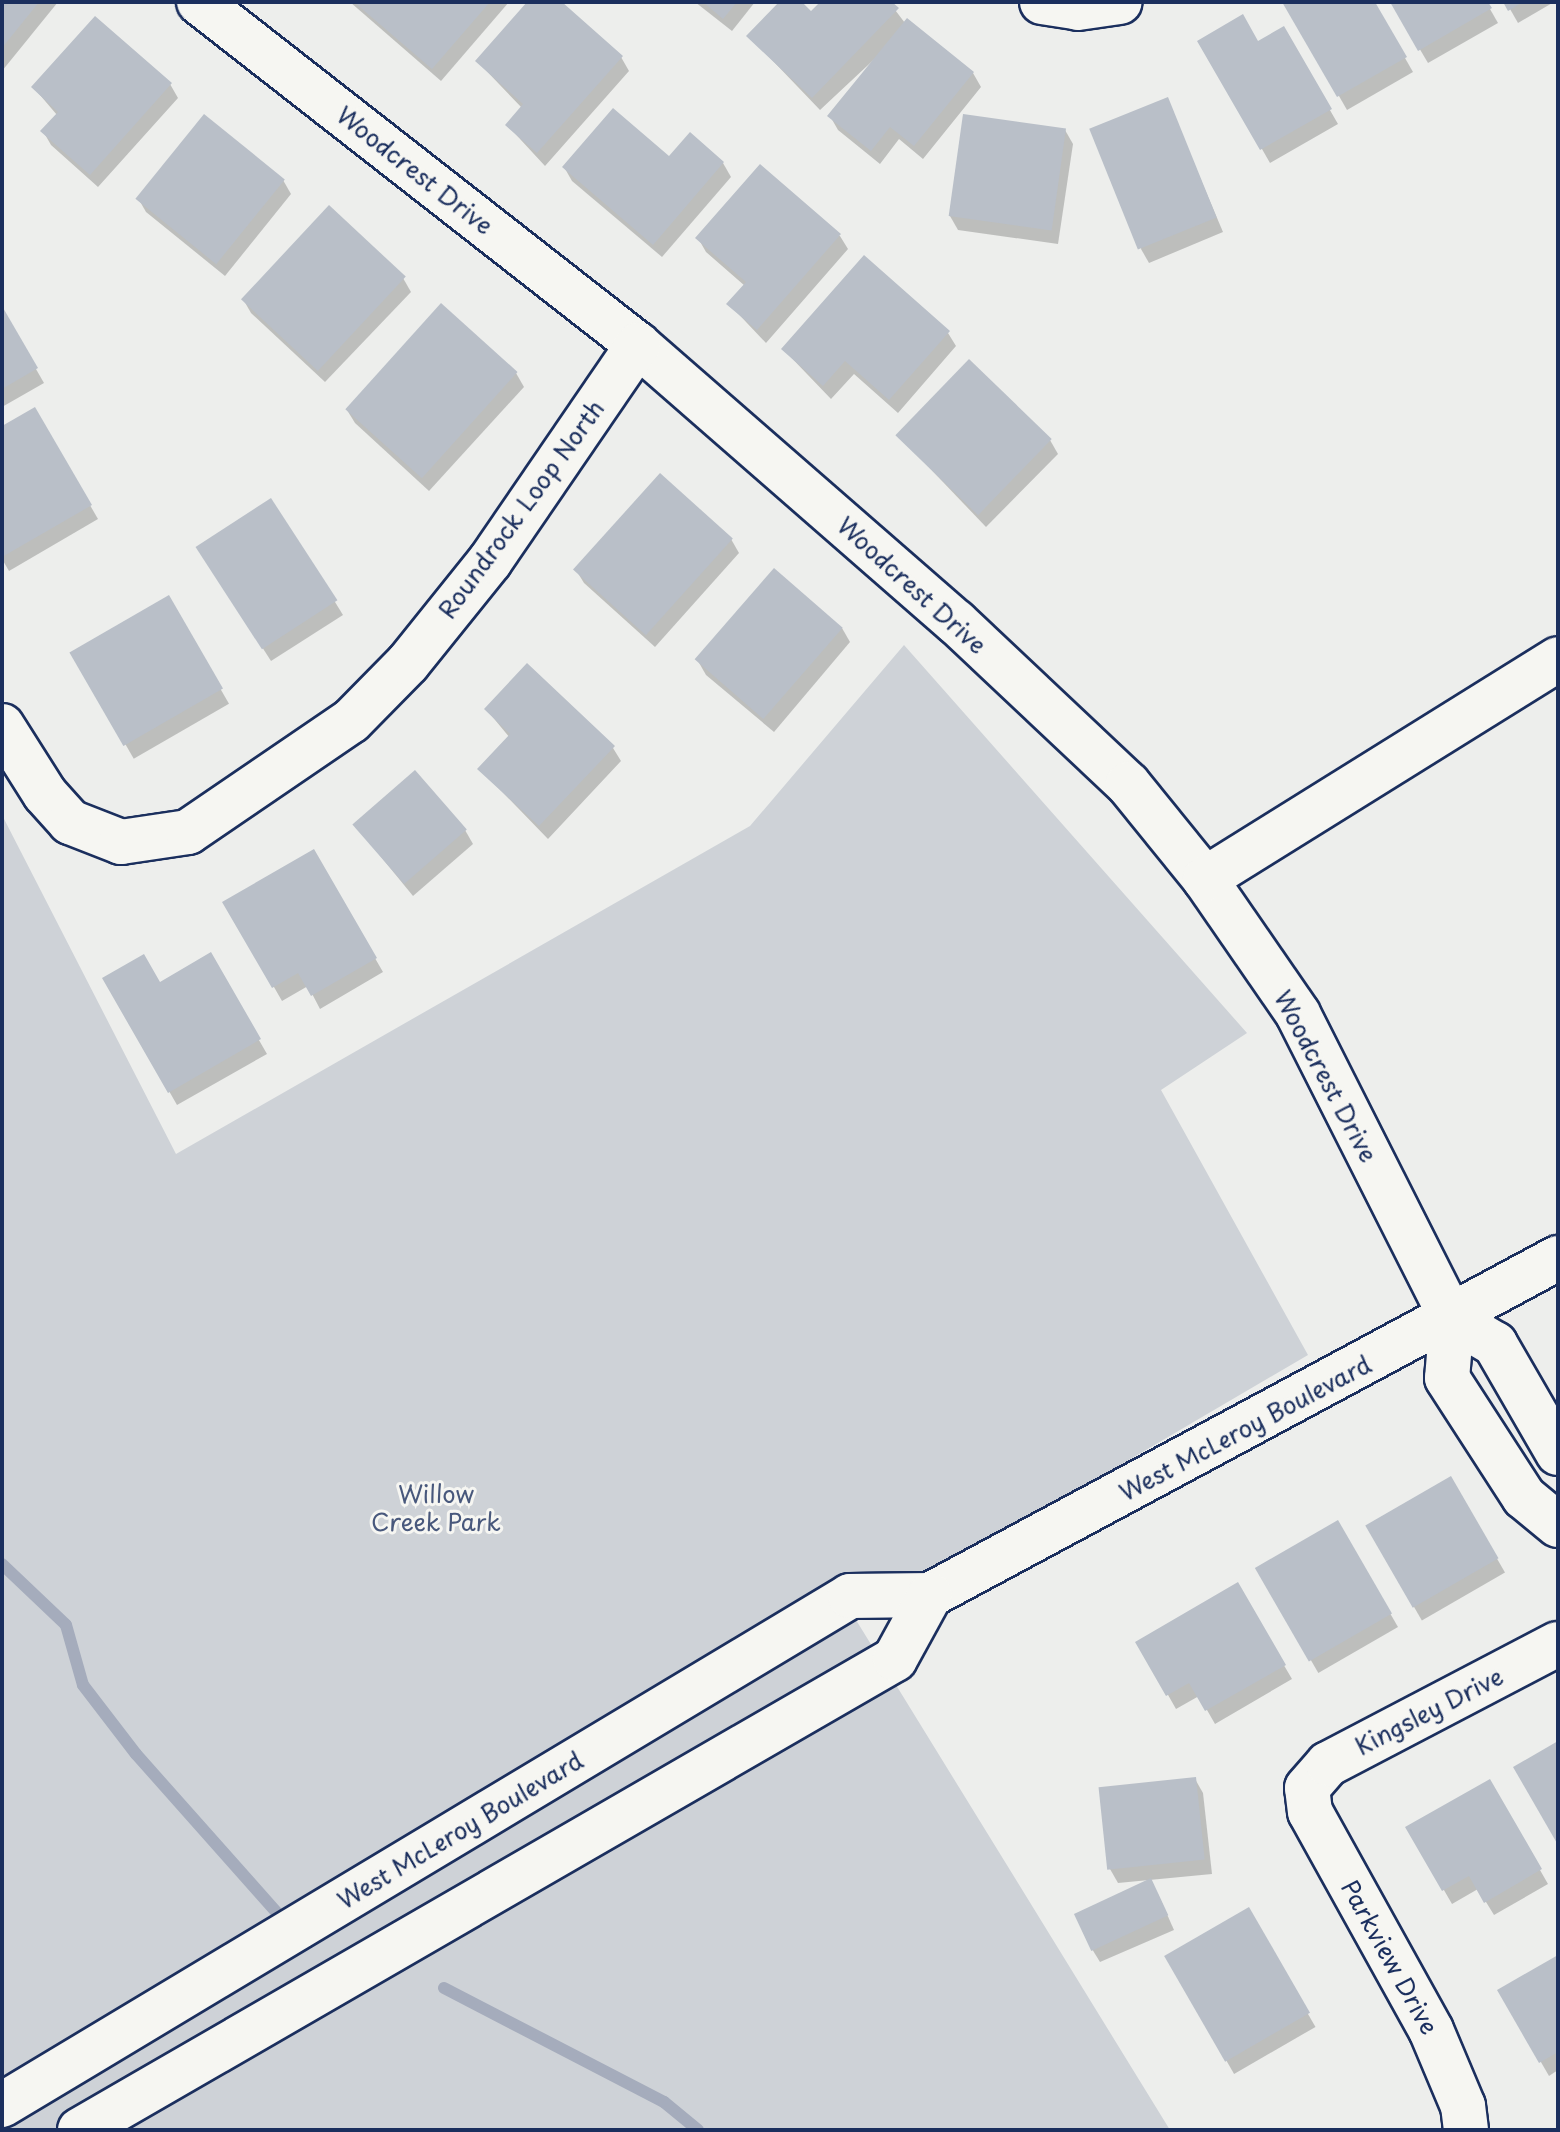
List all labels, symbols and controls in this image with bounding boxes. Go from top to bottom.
street label: Woodcrest Drive [331,100,499,240]
street label: Roundrock Loop North [433,395,609,623]
street label: Woodcrest Drive [832,511,992,659]
street label: Woodcrest Drive [1269,985,1383,1167]
street label: West McLeroy Boulevard [1112,1348,1378,1508]
park label: Willow Creek Park [370,1480,502,1536]
street label: Kingsley Drive [1349,1661,1509,1761]
street label: West McLeroy Boulevard [330,1744,590,1916]
street label: Parkview Drive [1335,1874,1445,2040]

